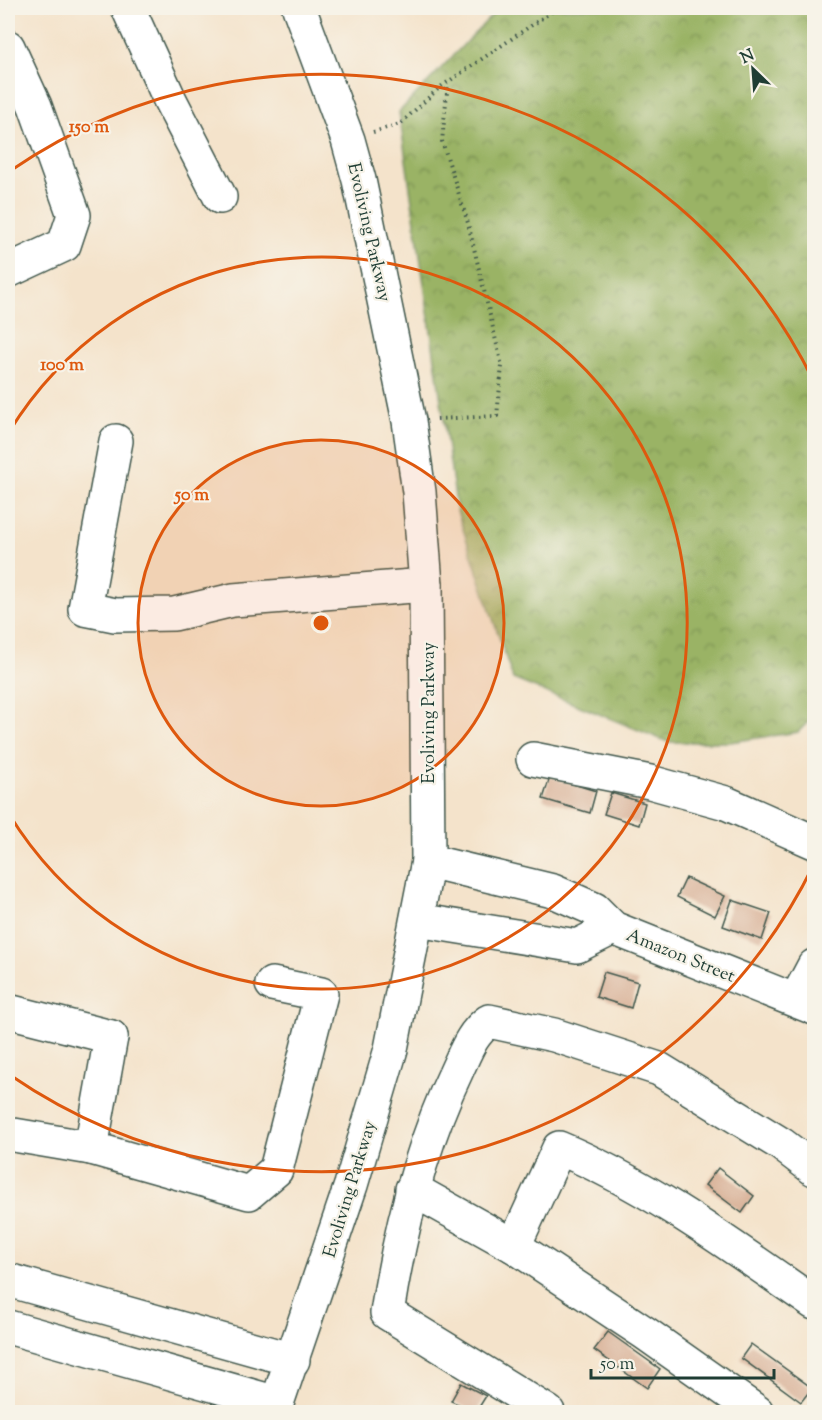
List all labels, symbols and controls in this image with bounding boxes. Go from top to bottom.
north arrow [723,39,783,99]
text: N [737,44,759,71]
text: 150 m [69,115,109,141]
street label: Evoliving Parkway [339,160,397,304]
text: 100 m [40,353,84,379]
text: 50 m [173,483,209,509]
centre of rings [311,613,331,633]
street label: Evoliving Parkway [417,642,443,784]
street label: Amazon Street [622,923,739,991]
street label: Evoliving Parkway [318,1118,384,1261]
scale bar [591,1342,774,1380]
text: 50 m [599,1352,635,1378]

